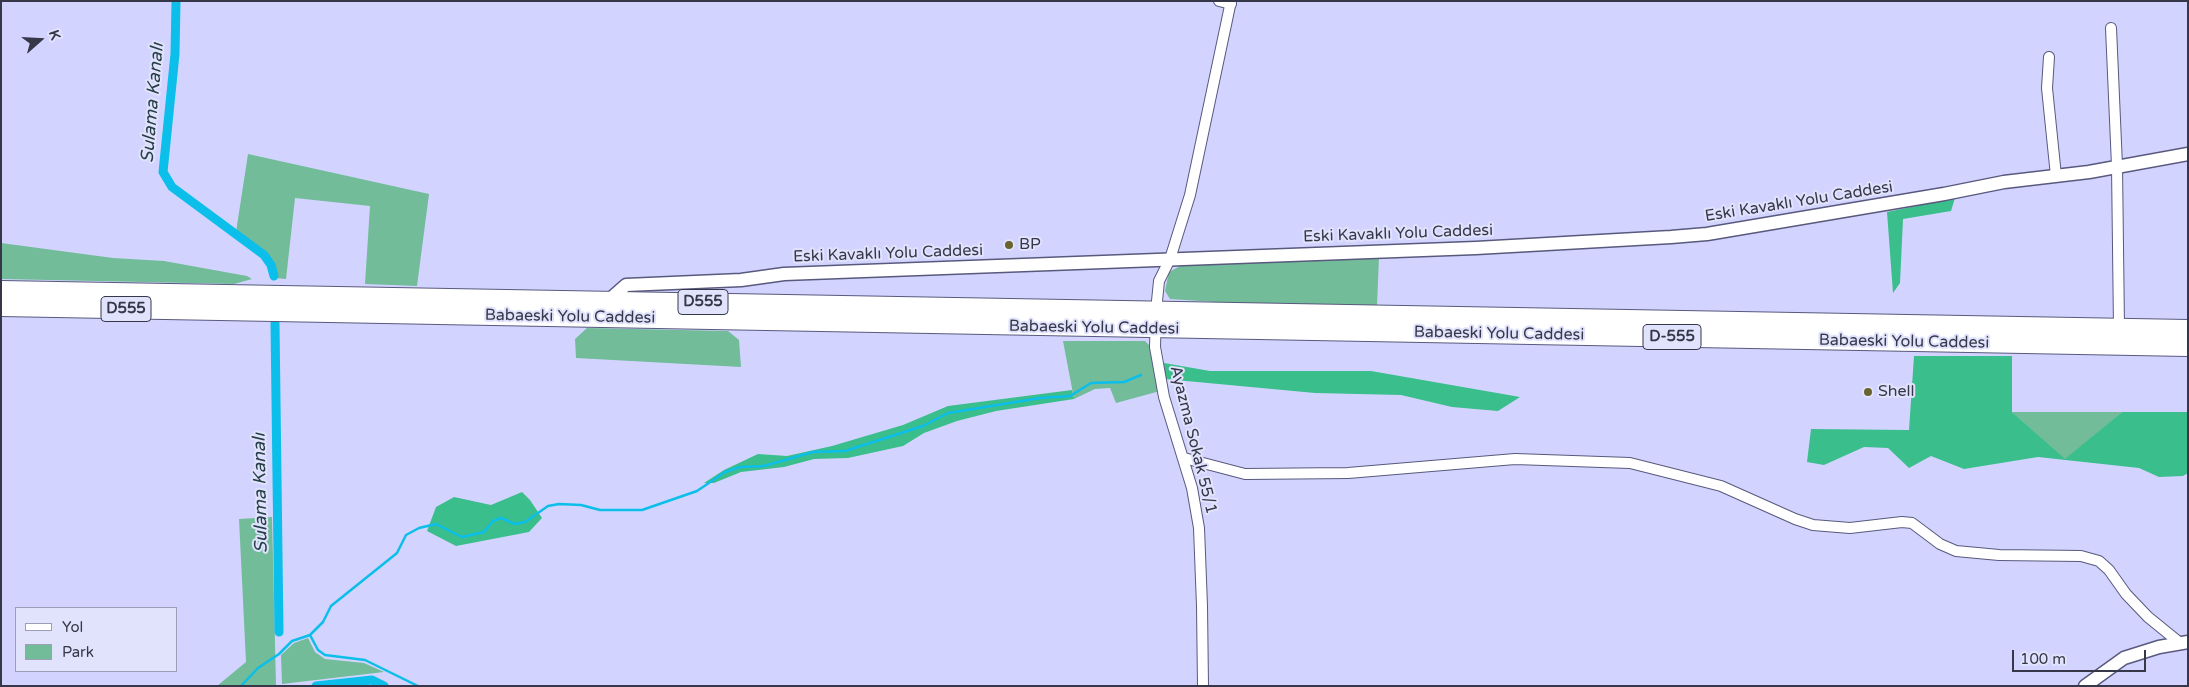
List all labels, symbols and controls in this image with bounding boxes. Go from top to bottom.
north arrow [15,15,65,65]
text: K [45,28,64,42]
water label: Sulama Kanalı [137,42,169,164]
street label: Eski Kavaklı Yolu Caddesi [1704,178,1894,226]
street label: Eski Kavaklı Yolu Caddesi [1303,221,1493,247]
place label: BP [1019,235,1041,255]
marker: BP [1003,239,1015,251]
street label: Eski Kavaklı Yolu Caddesi [793,241,983,267]
road number: D555 [678,290,728,314]
road number: D555 [101,296,151,322]
street label: Babaeski Yolu Caddesi [485,306,655,328]
street label: Babaeski Yolu Caddesi [1009,317,1179,339]
street label: Babaeski Yolu Caddesi [1414,323,1584,345]
road number: D-555 [1643,324,1701,350]
street label: Babaeski Yolu Caddesi [1819,331,1989,353]
street label: Ayazma Sokak 55/1 [1165,364,1221,516]
place label: Shell [1878,382,1914,402]
marker: Shell [1862,386,1874,398]
water label: Sulama Kanalı [249,433,273,553]
legend [15,607,178,672]
text: Yol [62,618,83,636]
scale bar [2014,640,2148,672]
text: Park [62,643,94,661]
text: 100 m [2020,650,2066,668]

